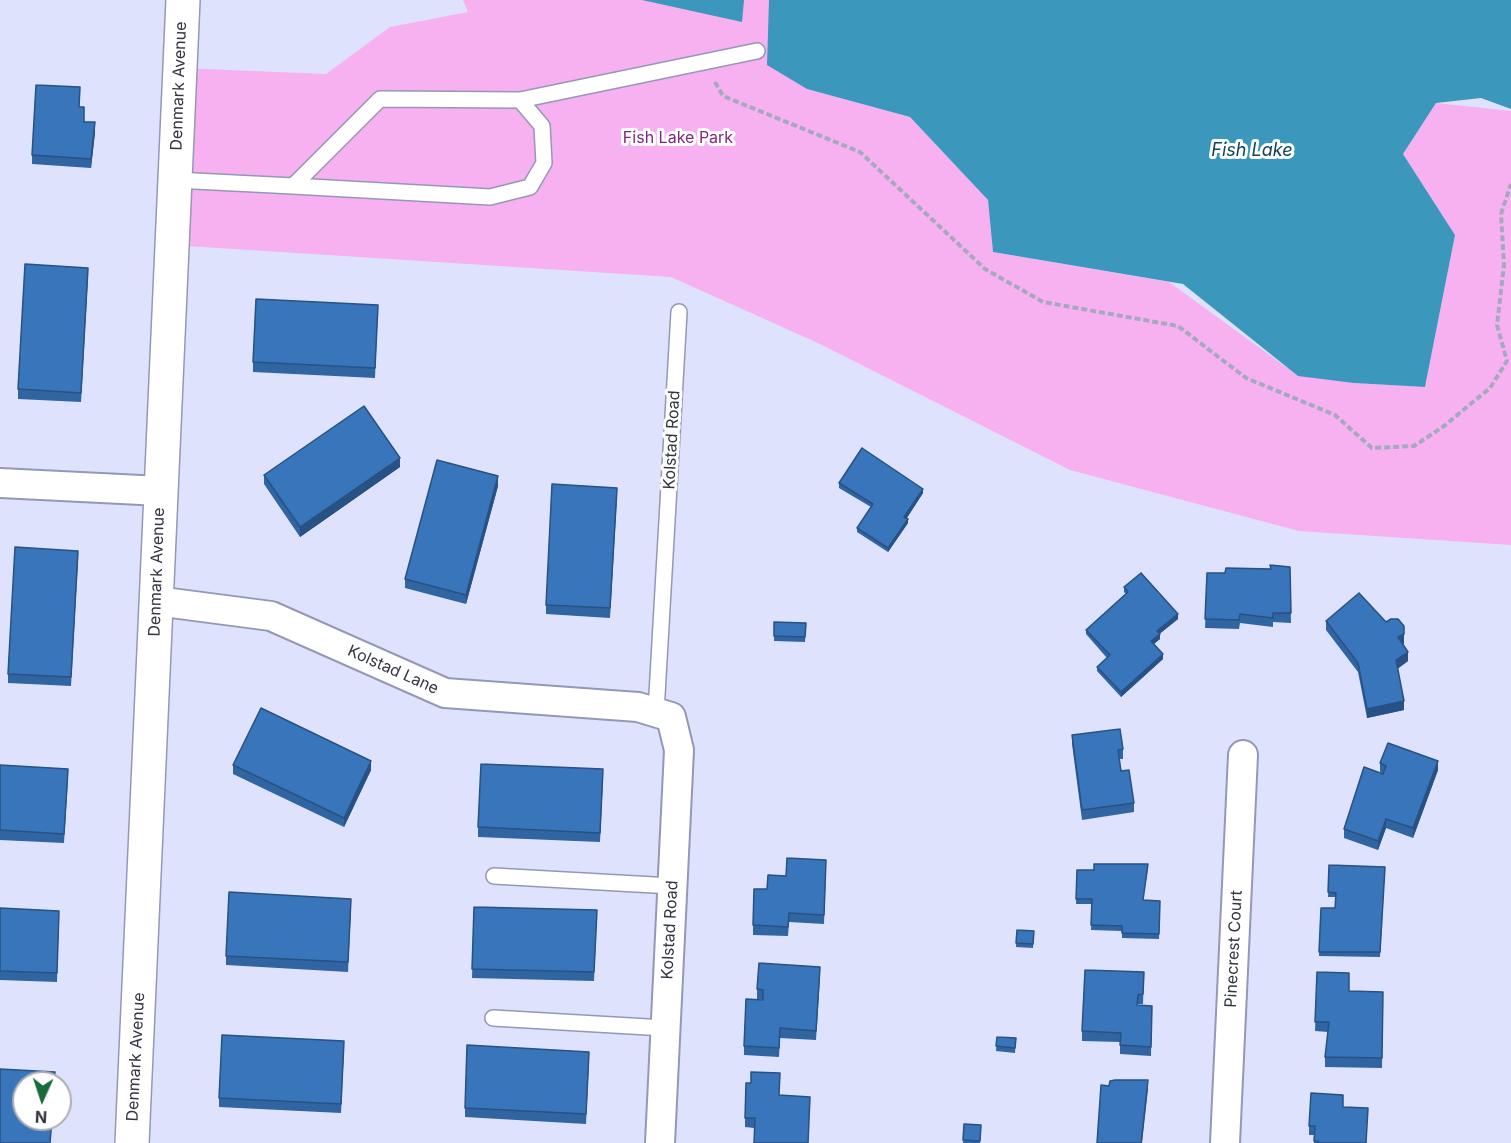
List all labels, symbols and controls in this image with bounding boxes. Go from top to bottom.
street label: Denmark Avenue [167,21,191,151]
park label: Fish Lake Park [623,128,733,148]
water label: Fish Lake [1211,140,1293,162]
street label: Kolstad Road [660,390,684,490]
street label: Denmark Avenue [145,507,169,637]
street label: Kolstad Lane [345,641,441,699]
street label: Kolstad Road [658,880,682,980]
street label: Pinecrest Court [1221,890,1247,1008]
street label: Denmark Avenue [123,992,149,1122]
north arrow [12,1071,72,1131]
text: N [35,1107,48,1127]

